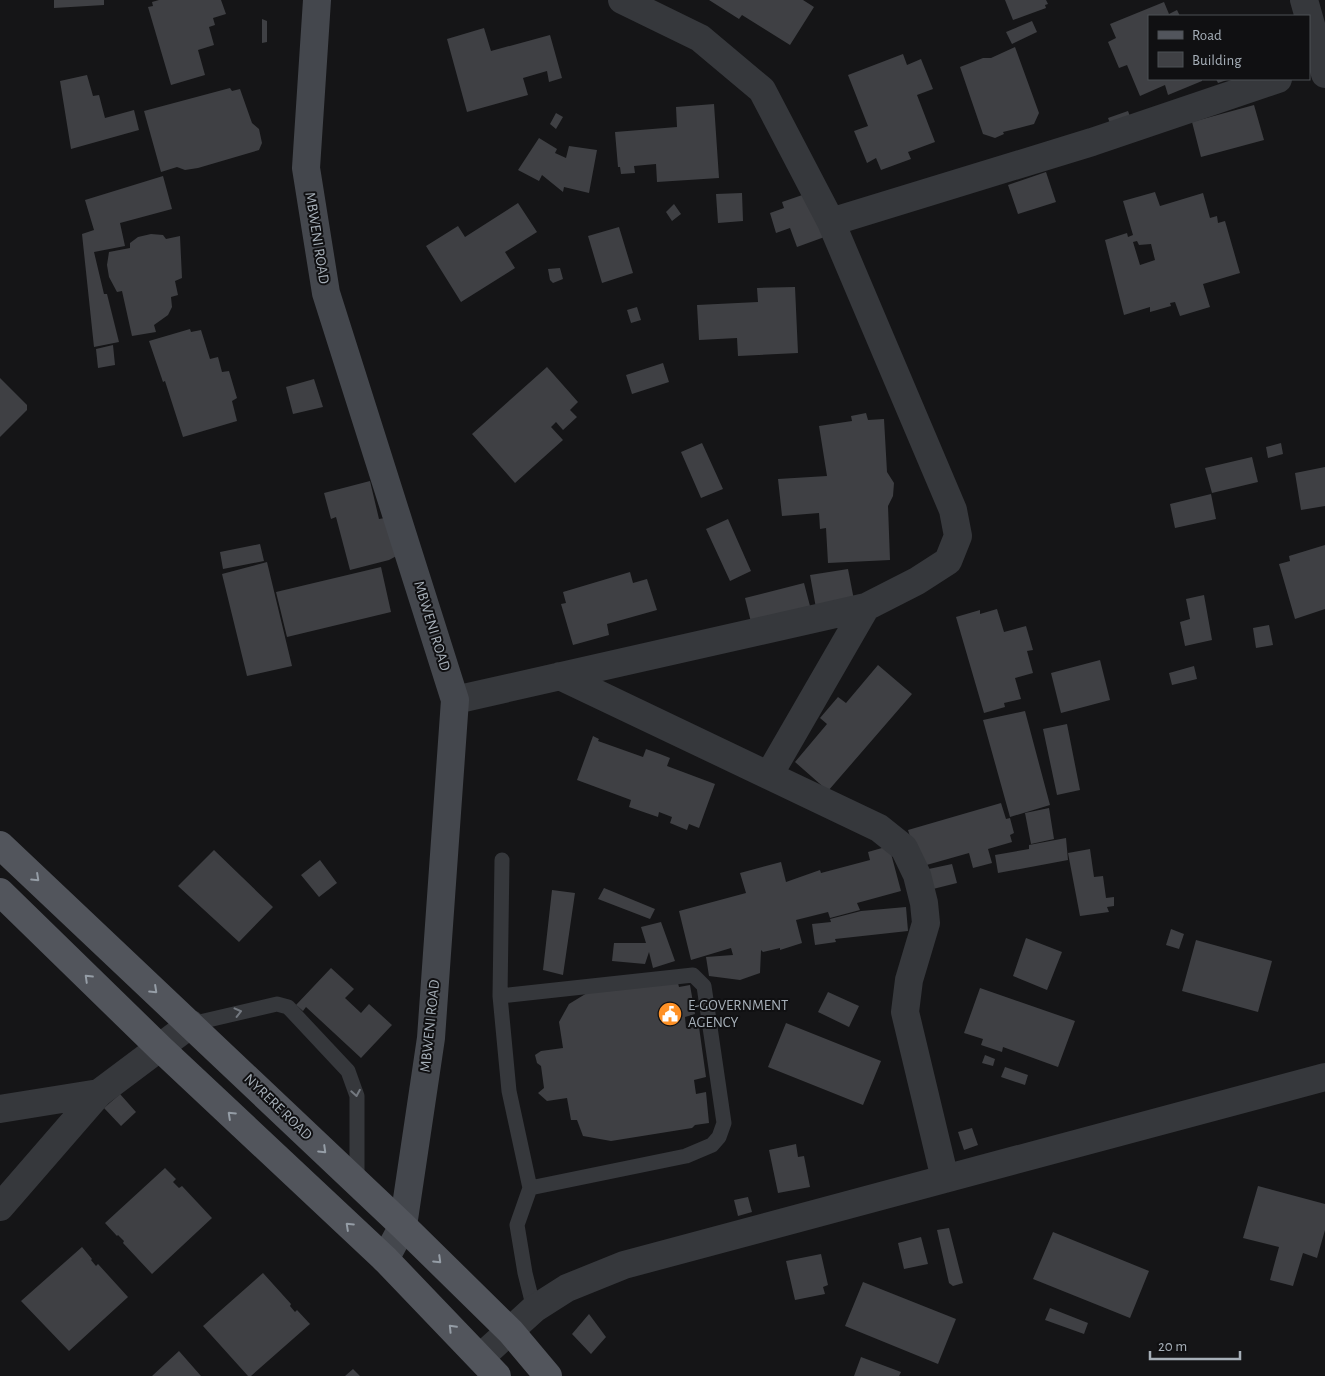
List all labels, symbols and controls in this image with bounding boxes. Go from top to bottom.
legend [1148,15,1310,80]
text: Road [1192,28,1222,43]
text: Building [1192,53,1242,68]
street label: MBWENI ROAD [302,191,332,285]
street label: MBWENI ROAD [411,579,453,673]
one-way arrow [30,873,39,882]
one-way arrow [85,975,94,984]
street label: MBWENI ROAD [418,979,442,1073]
one-way arrow [148,984,157,993]
place label: E-GOVERNMENT AGENCY [688,998,789,1030]
public building icon: E-GOVERNMENT AGENCY [657,1001,683,1027]
one-way arrow [234,1007,243,1018]
street label: NYRERE ROAD [241,1071,315,1143]
one-way arrow [350,1089,361,1097]
one-way arrow [228,1112,237,1121]
one-way arrow [317,1144,326,1153]
one-way arrow [346,1223,355,1232]
one-way arrow [432,1255,441,1264]
one-way arrow [449,1325,458,1334]
scale bar [1150,1328,1240,1360]
text: 20 m [1158,1339,1187,1354]

